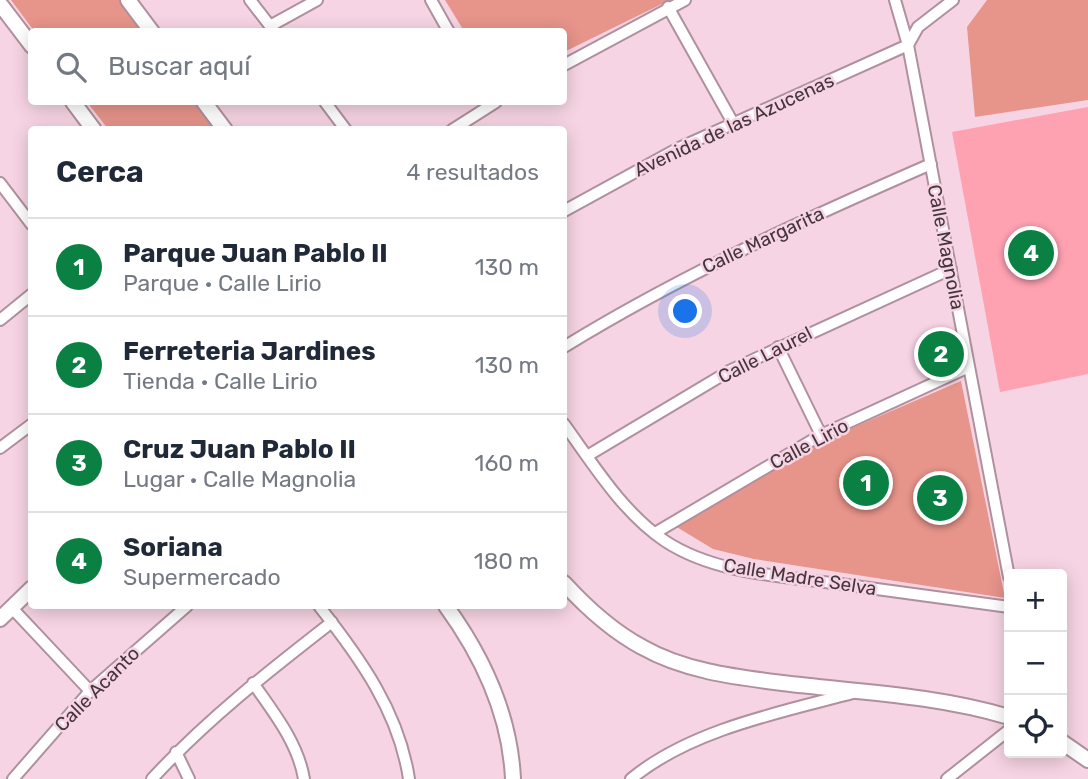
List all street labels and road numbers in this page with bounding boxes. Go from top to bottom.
street label: Avenida de las Azucenas [630,69,838,181]
street label: Calle Magnolia [923,183,969,311]
street label: Calle Margarita [698,202,828,278]
street label: Calle Laurel [714,321,816,389]
street label: Calle Lirio [766,414,852,474]
street label: Calle Madre Selva [722,554,878,600]
street label: Calle Acanto [50,642,144,736]

